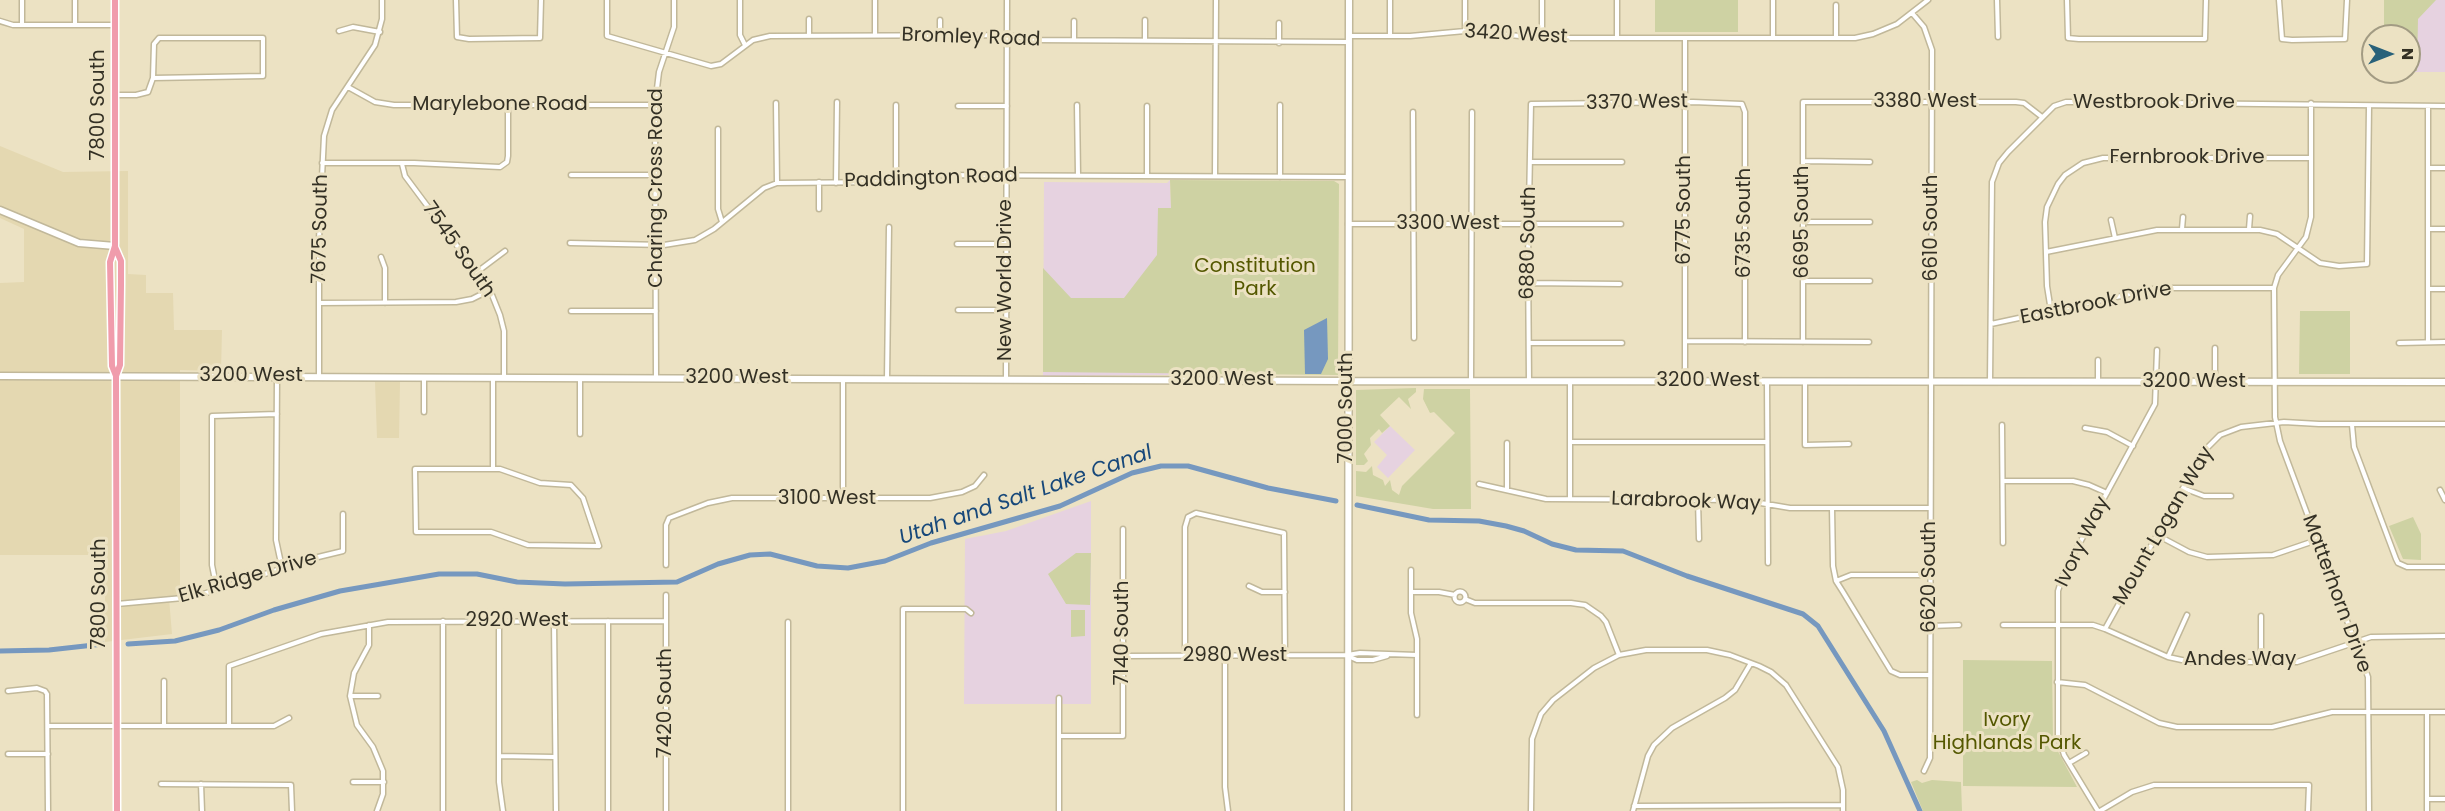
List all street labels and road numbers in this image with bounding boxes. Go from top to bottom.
street label: 3420 West [1464,20,1568,50]
street label: Bromley Road [901,24,1041,52]
street label: 7800 South [87,49,111,161]
street label: Charing Cross Road [645,88,669,288]
street label: 3370 West [1586,90,1688,116]
street label: 3380 West [1873,90,1977,114]
street label: Westbrook Drive [2073,91,2235,115]
street label: Marylebone Road [412,93,588,117]
street label: Fernbrook Drive [2109,146,2265,170]
street label: 6775 South [1673,155,1697,265]
street label: Paddington Road [844,164,1018,194]
street label: 6695 South [1791,165,1815,279]
street label: 6735 South [1733,168,1757,278]
street label: 7675 South [308,174,334,284]
street label: 6610 South [1920,174,1944,282]
street label: 6880 South [1516,186,1542,300]
street label: 7545 South [416,197,500,303]
street label: New World Drive [994,199,1018,361]
street label: 3300 West [1396,212,1500,236]
street label: Eastbrook Drive [2018,278,2174,330]
street label: 7000 South [1335,352,1359,464]
street label: 3200 West [199,364,303,388]
street label: 3200 West [685,366,789,390]
street label: 3200 West [1170,368,1274,392]
street label: 3200 West [1656,369,1760,393]
street label: 3200 West [2142,370,2246,394]
street label: Mount Logan Way [2109,442,2219,610]
street label: 3100 West [778,487,876,511]
street label: Larabrook Way [1611,487,1761,517]
street label: Ivory Way [2051,493,2115,591]
street label: Matterhorn Drive [2296,512,2376,676]
street label: 6620 South [1918,521,1942,633]
street label: 7800 South [88,538,112,650]
street label: Elk Ridge Drive [176,547,320,609]
street label: 7140 South [1111,580,1135,686]
street label: 2920 West [465,609,569,633]
street label: 2980 West [1183,644,1287,668]
street label: 7420 South [654,648,678,758]
street label: Andes Way [2184,648,2296,672]

